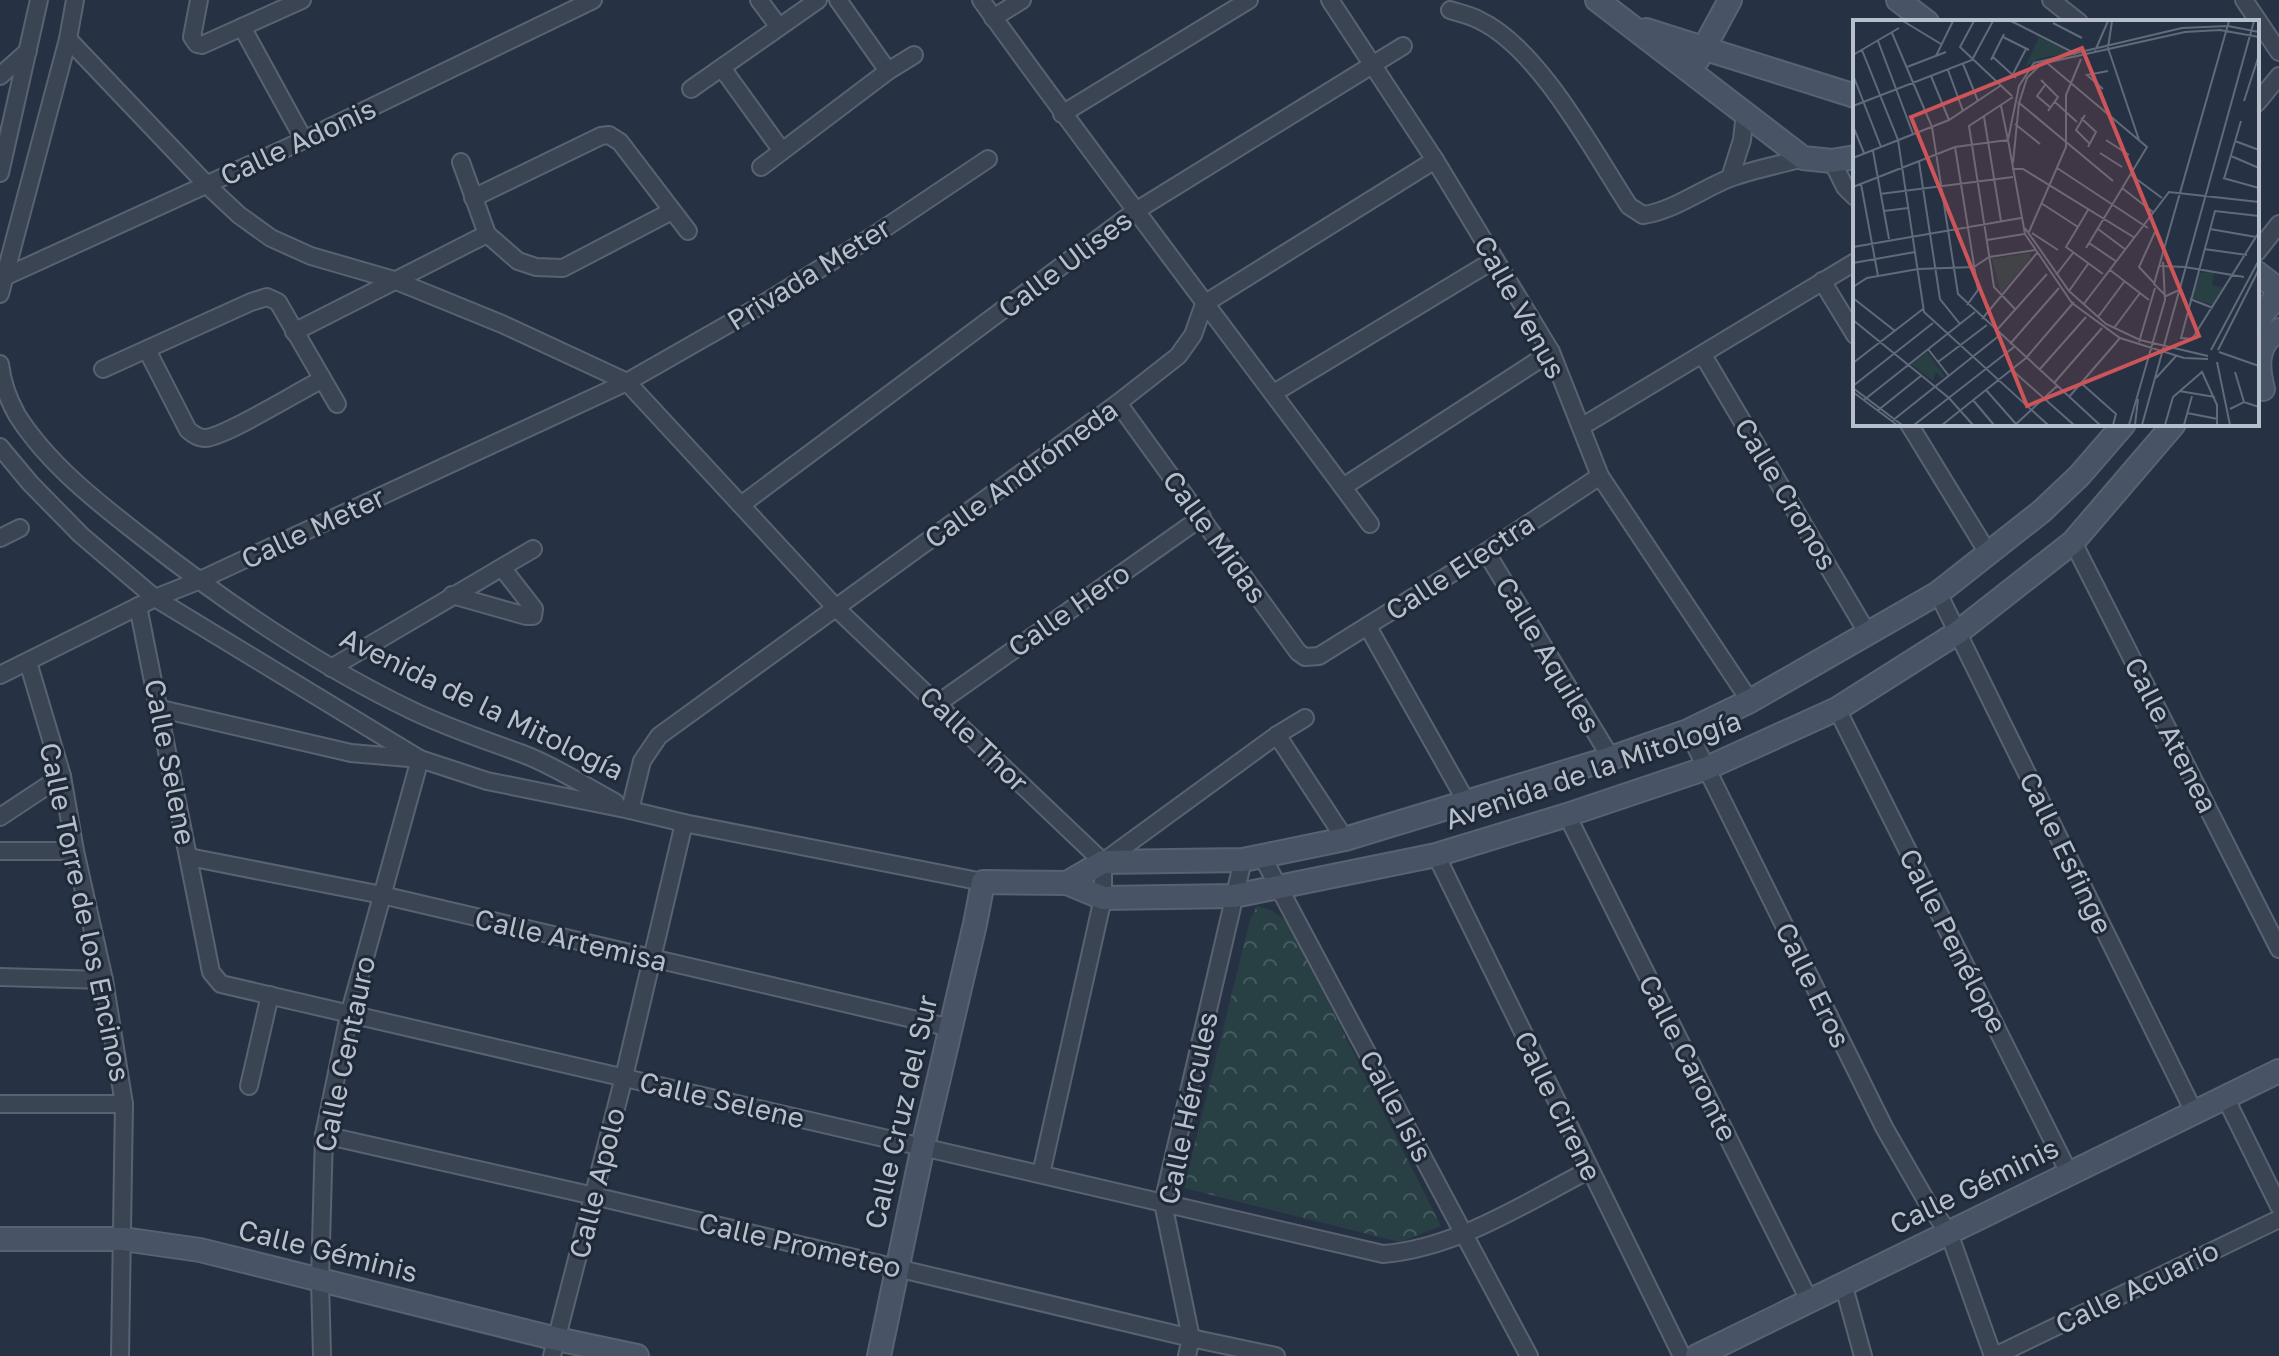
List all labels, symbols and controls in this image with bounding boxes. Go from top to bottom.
inset map [1853,20,2259,426]
street label: Calle Adonis [215,91,381,192]
street label: Calle Ulises [991,203,1138,324]
street label: Privada Meter [721,210,896,337]
street label: Calle Venus [1468,230,1573,384]
street label: Calle Andrómeda [918,393,1124,555]
street label: Calle Cronos [1728,412,1845,576]
street label: Calle Midas [1156,464,1274,609]
street label: Calle Meter [236,480,390,575]
street label: Calle Electra [1379,506,1540,627]
street label: Calle Hero [1002,556,1136,663]
street label: Calle Aquiles [1489,571,1608,739]
street label: Avenida de la Mitología [335,621,629,787]
street label: Calle Atenea [2118,651,2225,818]
street label: Calle Selene [138,676,203,848]
street label: Calle Thor [913,679,1036,799]
street label: Avenida de la Mitología [1440,703,1745,836]
street label: Calle Torre de los Encinos [33,739,138,1084]
street label: Calle Esfinge [2013,766,2120,939]
street label: Calle Penélope [1893,843,2014,1038]
street label: Calle Artemisa [472,901,670,978]
street label: Calle Eros [1769,917,1858,1053]
street label: Calle Centauro [308,953,381,1155]
street label: Calle Caronte [1632,969,1745,1147]
street label: Calle Cruz del Sur [858,992,944,1232]
street label: Calle Hércules [1151,1009,1224,1207]
street label: Calle Cirene [1508,1025,1609,1186]
street label: Calle Isis [1353,1044,1440,1167]
street label: Calle Selene [636,1065,808,1135]
street label: Calle Apolo [562,1104,631,1262]
street label: Calle Géminis [1884,1130,2064,1241]
street label: Calle Prometeo [696,1205,905,1284]
street label: Calle Géminis [235,1212,421,1289]
street label: Calle Acuario [2050,1233,2224,1340]

